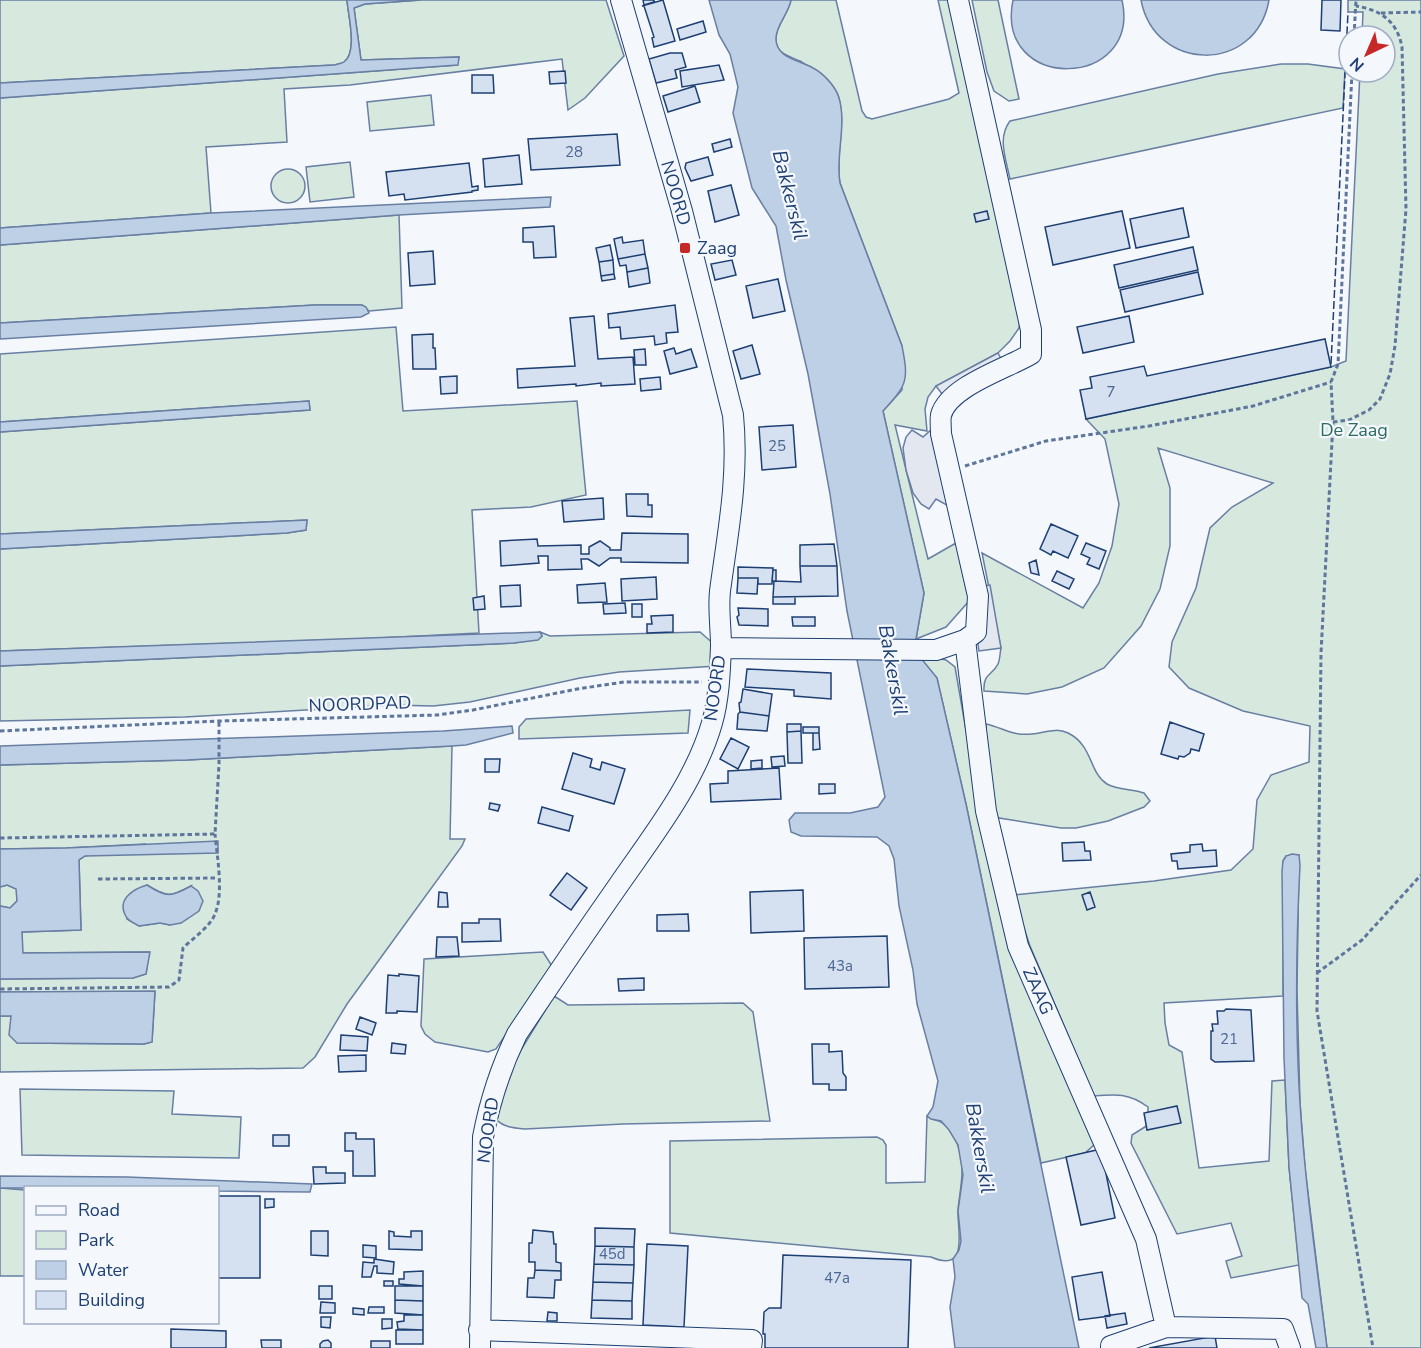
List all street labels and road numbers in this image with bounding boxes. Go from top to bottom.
street label: NOORD [655,158,697,228]
street label: NOORD [699,653,731,723]
street label: NOORDPAD [308,690,412,718]
street label: ZAAG [1017,964,1059,1018]
street label: NOORD [472,1095,504,1165]

